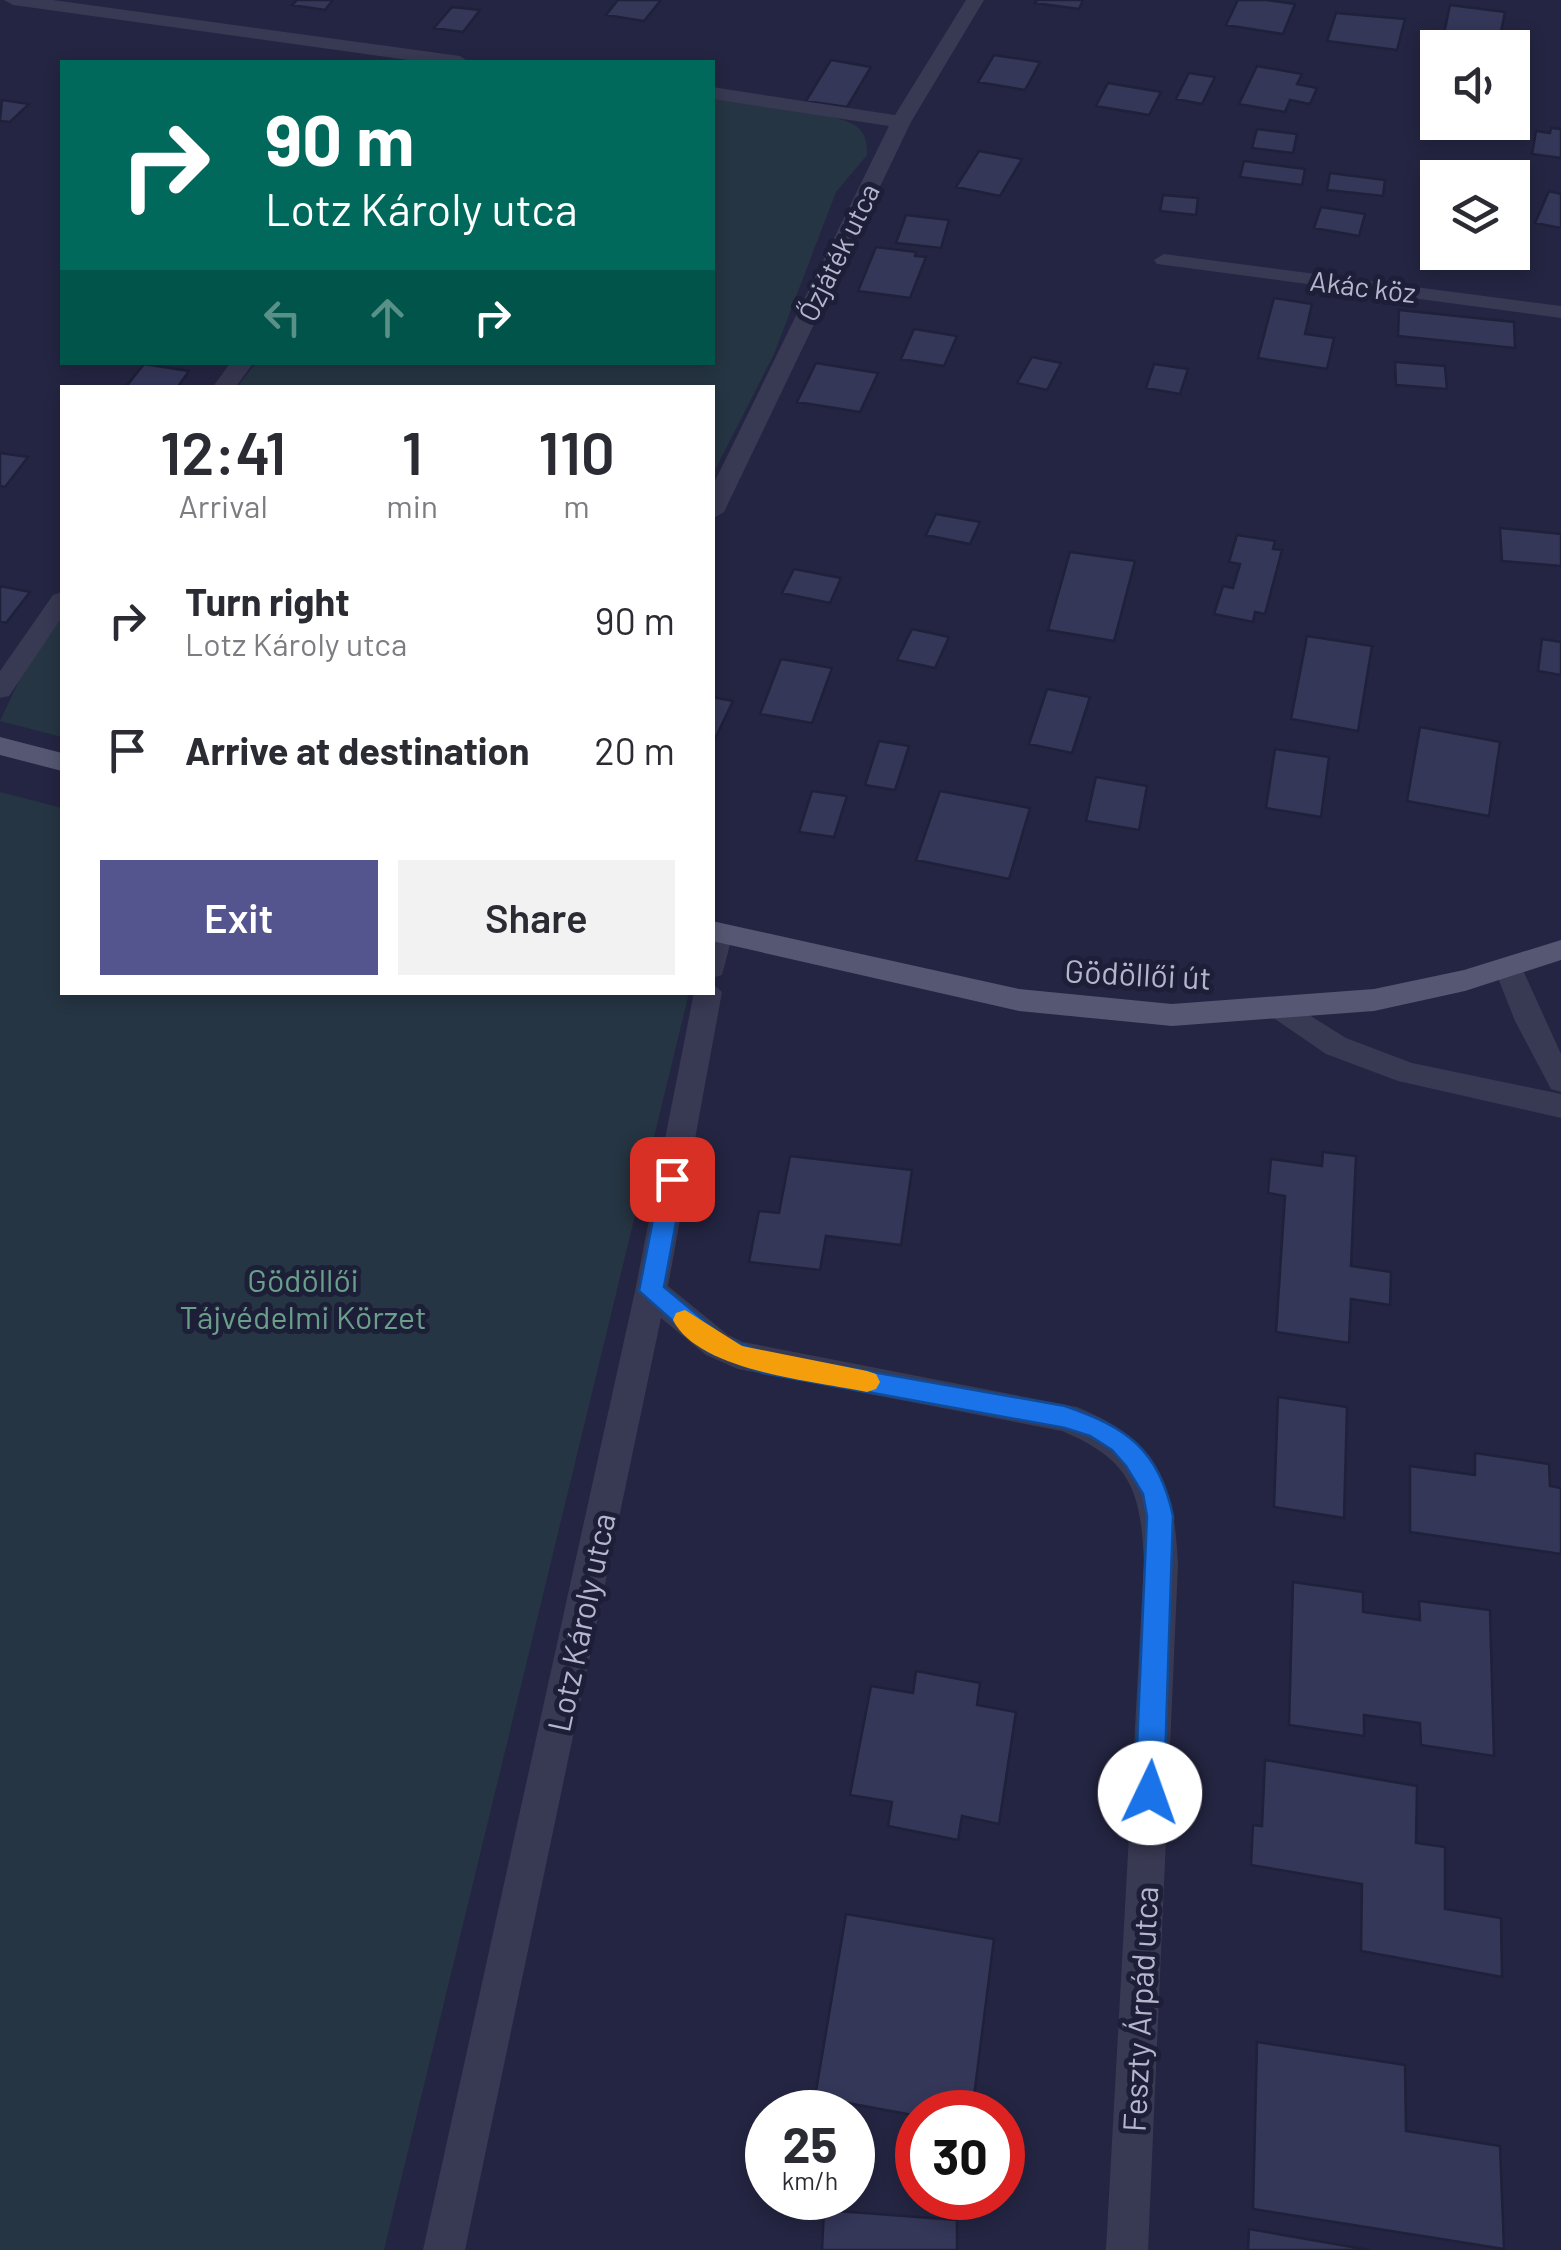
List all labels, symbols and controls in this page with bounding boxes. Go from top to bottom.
map controls [1420,30,1530,270]
button: sound [1420,30,1530,140]
text: 90 m [265,96,415,180]
icon: right [100,100,230,230]
button: layers [1420,160,1530,270]
street label: Őzjáték utca [790,178,886,326]
text: Lotz Károly utca [265,181,578,235]
street label: Akác köz [1308,263,1418,309]
icon: left [255,290,310,345]
icon: ahead [360,290,415,345]
icon: right [465,290,520,345]
text: 12:41 [160,415,286,487]
text: 1 [402,415,423,487]
text: 110 [538,415,615,487]
text: Arrival [178,486,268,524]
text: min [386,486,438,524]
text: m [563,486,590,524]
text: Turn right [185,578,350,624]
icon: right [100,593,155,648]
text: 90 m [595,597,675,643]
text: Lotz Károly utca [185,624,407,662]
icon: arrive [100,723,155,778]
text: Arrive at destination [185,727,530,773]
text: 20 m [594,727,675,773]
button: Exit [100,860,378,975]
button: Share [398,860,675,975]
street label: Gödöllői út [1064,950,1212,996]
pin [630,1137,715,1222]
icon: arrive [645,1152,700,1207]
park label: Gödöllői Tájvédelmi Körzet [179,1260,427,1335]
street label: Lotz Károly utca [538,1509,622,1735]
position arrow [1098,1741,1202,1845]
street label: Feszty Árpád utca [1114,1885,1164,2133]
speed limit sign: 30 [895,2090,1025,2220]
text: 25 [783,2113,837,2173]
text: km/h [782,2165,838,2195]

